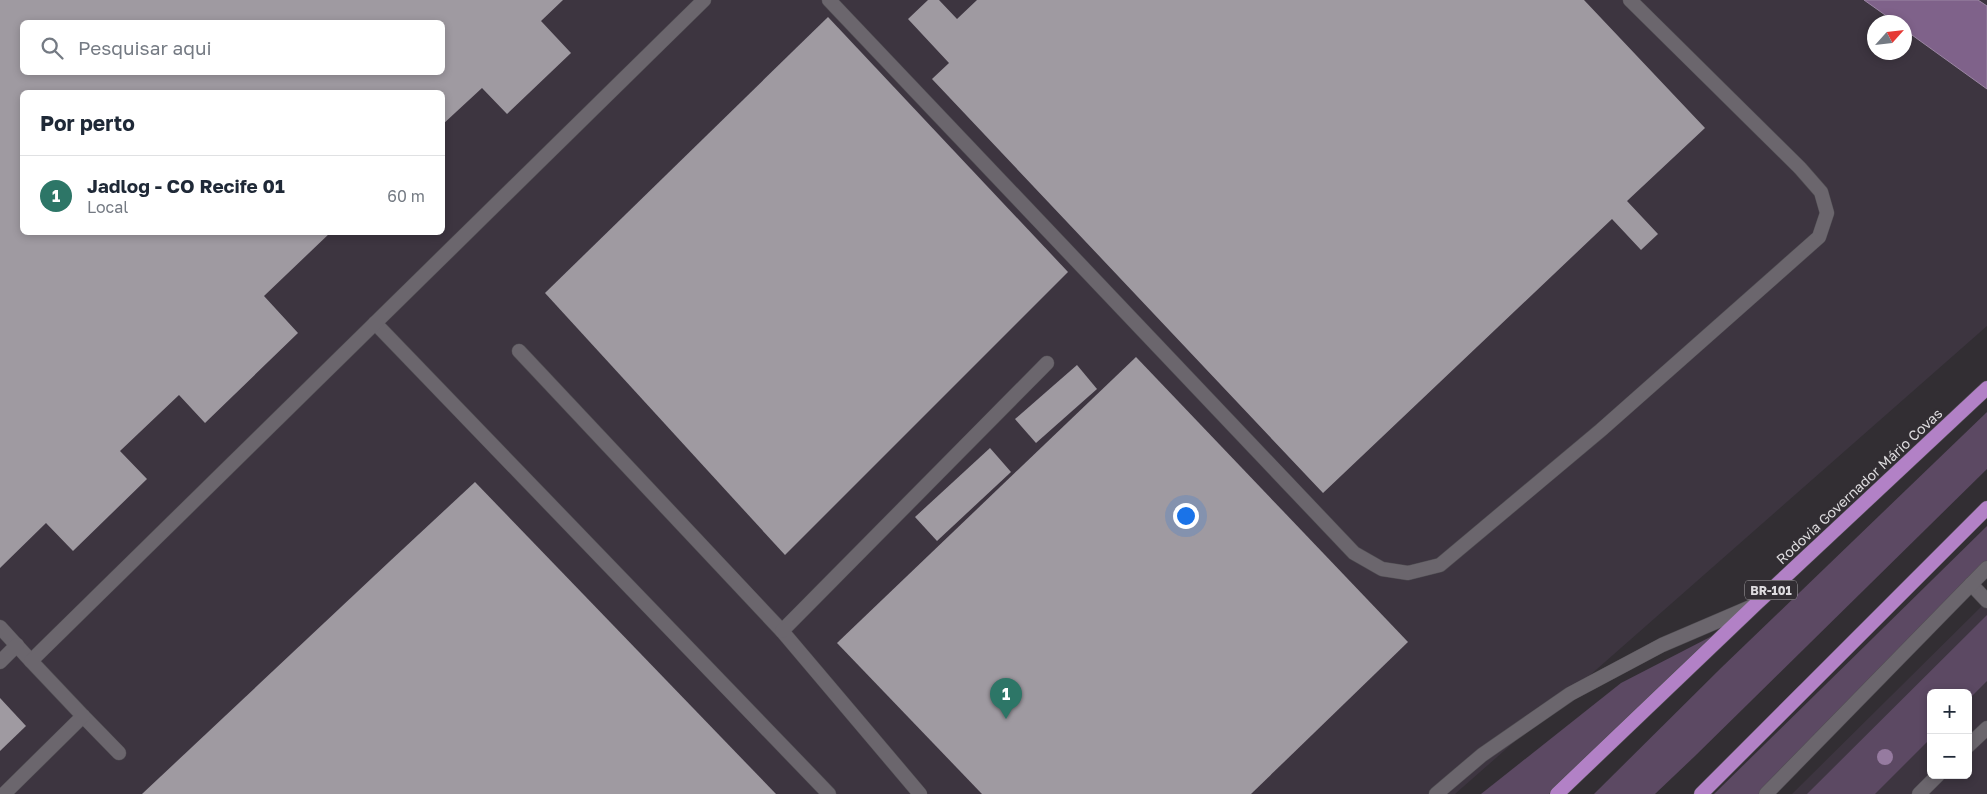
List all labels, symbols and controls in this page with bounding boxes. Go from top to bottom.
north arrow [1867,15,1912,60]
search box [20,20,445,75]
icon: search [38,34,66,62]
text: Pesquisar aqui [78,36,212,59]
text: Por perto [40,110,135,136]
text: Jadlog - CO Recife 01 [87,174,285,197]
text: 1 [52,186,60,206]
text: 60 m [387,186,425,206]
text: Local [87,197,128,217]
street label: Rodovia Governador Mário Covas [1773,405,1945,567]
your location [1173,503,1199,529]
road number: BR-101 [1745,580,1797,600]
pin: 1 [990,678,1022,719]
map controls [1927,689,1972,779]
button: + [1927,689,1972,734]
button: − [1927,734,1972,779]

